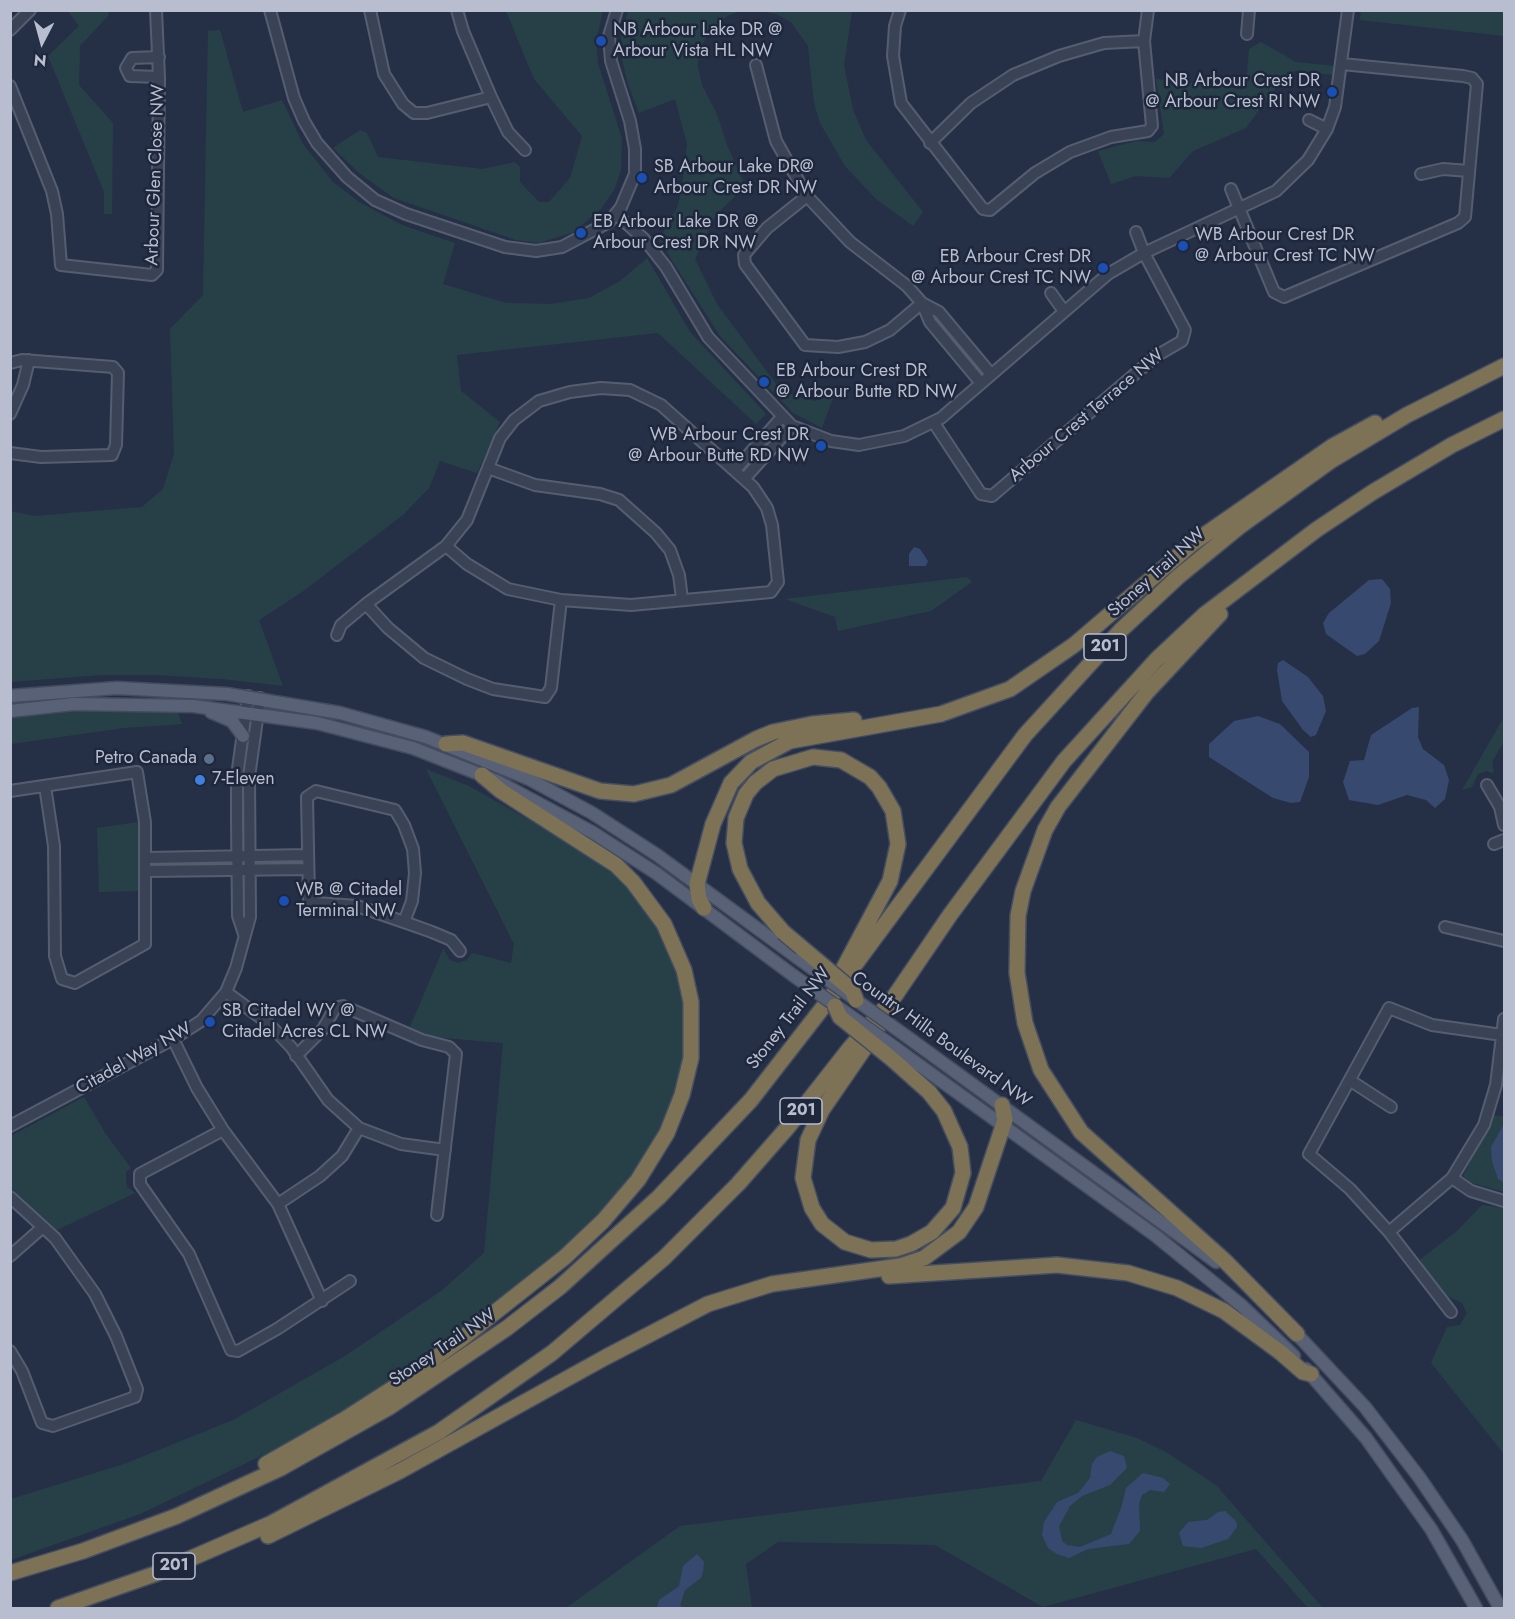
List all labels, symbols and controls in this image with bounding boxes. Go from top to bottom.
north arrow [12,12,72,72]
place label: NB Arbour Lake DR @ Arbour Vista HL NW [613,20,782,63]
marker: NB Arbour Lake DR @ Arbour Vista HL NW [594,34,608,48]
text: N [33,48,48,73]
place label: NB Arbour Crest DR @ Arbour Crest RI NW [1145,71,1320,113]
street label: Arbour Glen Close NW [142,84,170,266]
marker: NB Arbour Crest DR @ Arbour Crest RI NW [1325,85,1339,99]
place label: SB Arbour Lake DR@ Arbour Crest DR NW [654,157,817,200]
marker: SB Arbour Lake DR@ Arbour Crest DR NW [635,171,649,185]
place label: EB Arbour Lake DR @ Arbour Crest DR NW [593,212,758,254]
place label: WB Arbour Crest DR @ Arbour Crest TC NW [1195,225,1375,268]
marker: EB Arbour Lake DR @ Arbour Crest DR NW [574,226,588,240]
marker: WB Arbour Crest DR @ Arbour Crest TC NW [1176,239,1190,253]
place label: EB Arbour Crest DR @ Arbour Crest TC NW [911,247,1091,290]
marker: EB Arbour Crest DR @ Arbour Crest TC NW [1096,261,1110,275]
street label: Arbour Crest Terrace NW [1005,345,1169,487]
place label: EB Arbour Crest DR @ Arbour Butte RD NW [776,361,957,404]
marker: EB Arbour Crest DR @ Arbour Butte RD NW [757,375,771,389]
place label: WB Arbour Crest DR @ Arbour Butte RD NW [628,425,809,468]
marker: WB Arbour Crest DR @ Arbour Butte RD NW [814,439,828,453]
street label: Stoney Trail NW [1104,524,1210,622]
road number: 201 [1084,634,1126,660]
place label: Petro Canada [95,748,197,770]
marker: Petro Canada [202,752,216,766]
place label: 7-Eleven [212,769,275,791]
marker: 7-Eleven [193,773,207,787]
place label: WB @ Citadel Terminal NW [296,880,402,922]
marker: WB @ Citadel Terminal NW [277,894,291,908]
street label: Stoney Trail NW [742,964,836,1074]
street label: Country Hills Boulevard NW [847,968,1035,1112]
place label: SB Citadel WY @ Citadel Acres CL NW [222,1001,387,1044]
marker: SB Citadel WY @ Citadel Acres CL NW [203,1015,217,1029]
street label: Citadel Way NW [72,1018,196,1100]
road number: 201 [780,1098,822,1124]
street label: Stoney Trail NW [386,1305,500,1391]
road number: 201 [153,1553,195,1579]

